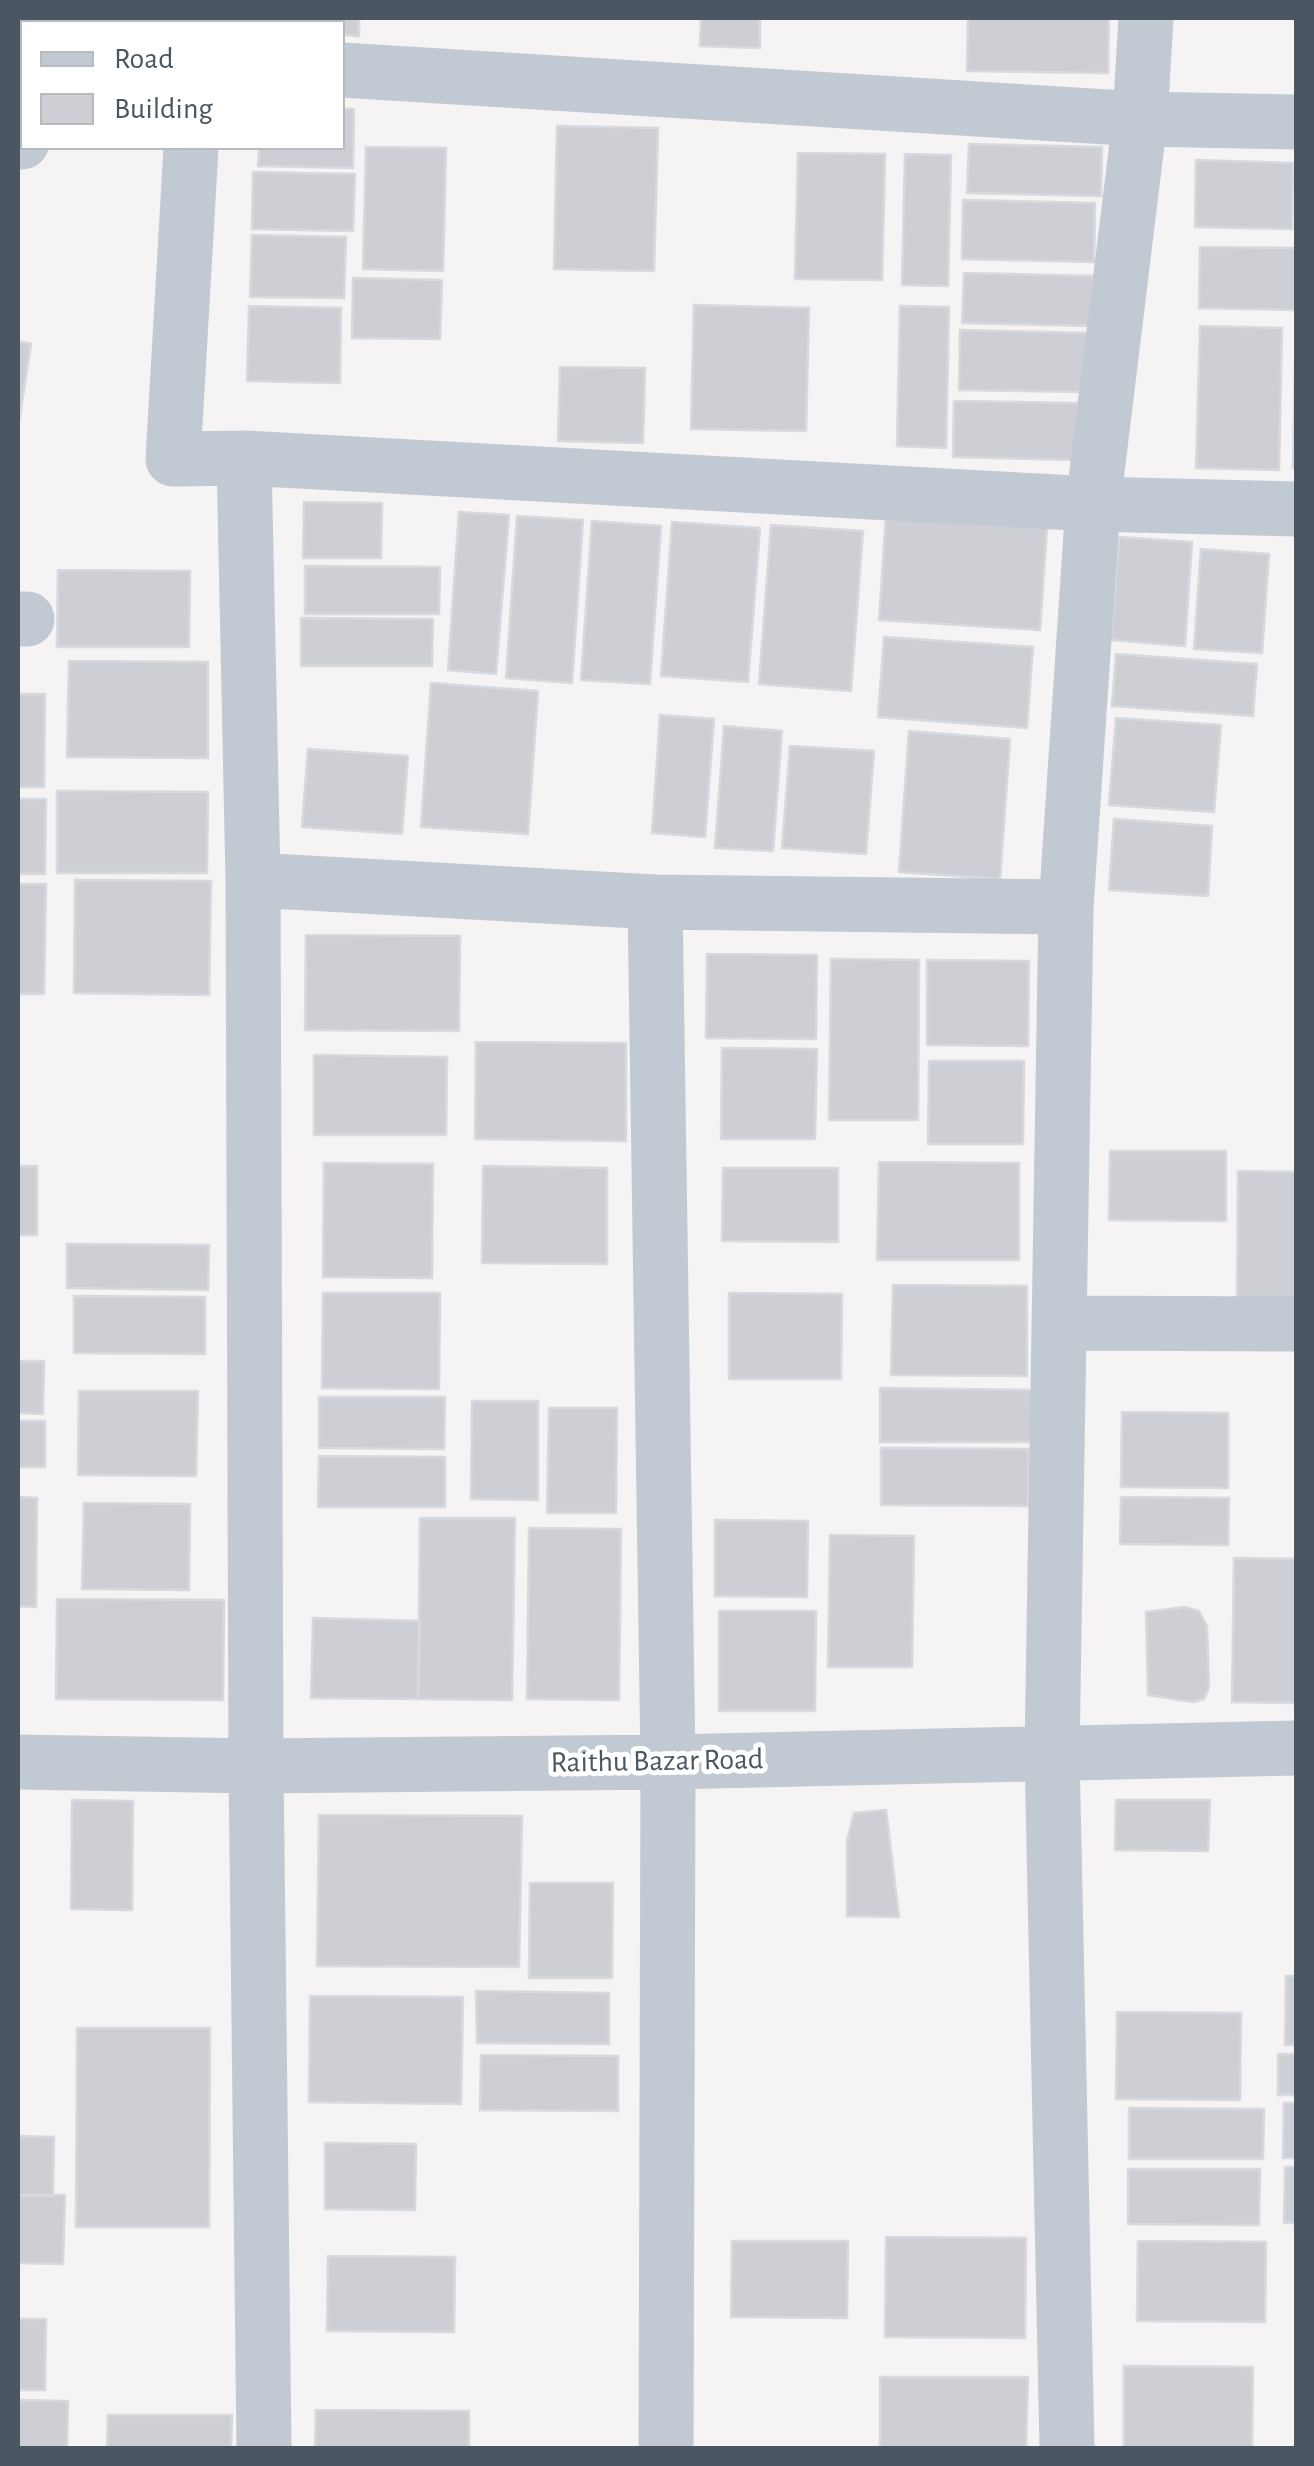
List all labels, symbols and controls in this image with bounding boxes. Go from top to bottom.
legend [20,20,345,150]
text: Road [114,44,174,74]
text: Building [114,94,213,124]
street label: Raithu Bazar Road [550,1741,764,1781]

